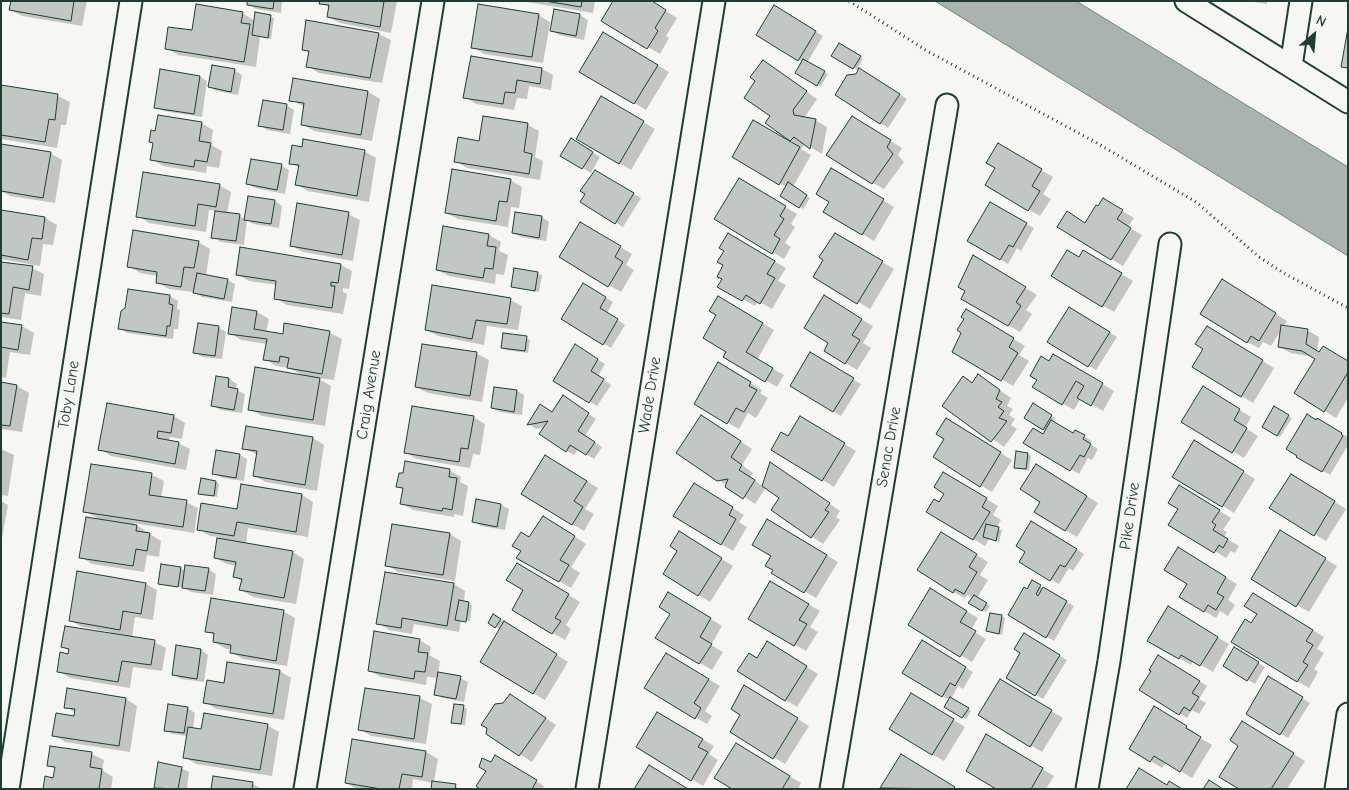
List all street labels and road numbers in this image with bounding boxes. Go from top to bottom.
street label: Craig Avenue [352,349,386,441]
street label: Wade Drive [634,355,666,435]
street label: Toby Lane [54,359,84,431]
street label: Senac Drive [872,405,906,489]
street label: Pike Drive [1116,481,1144,551]

